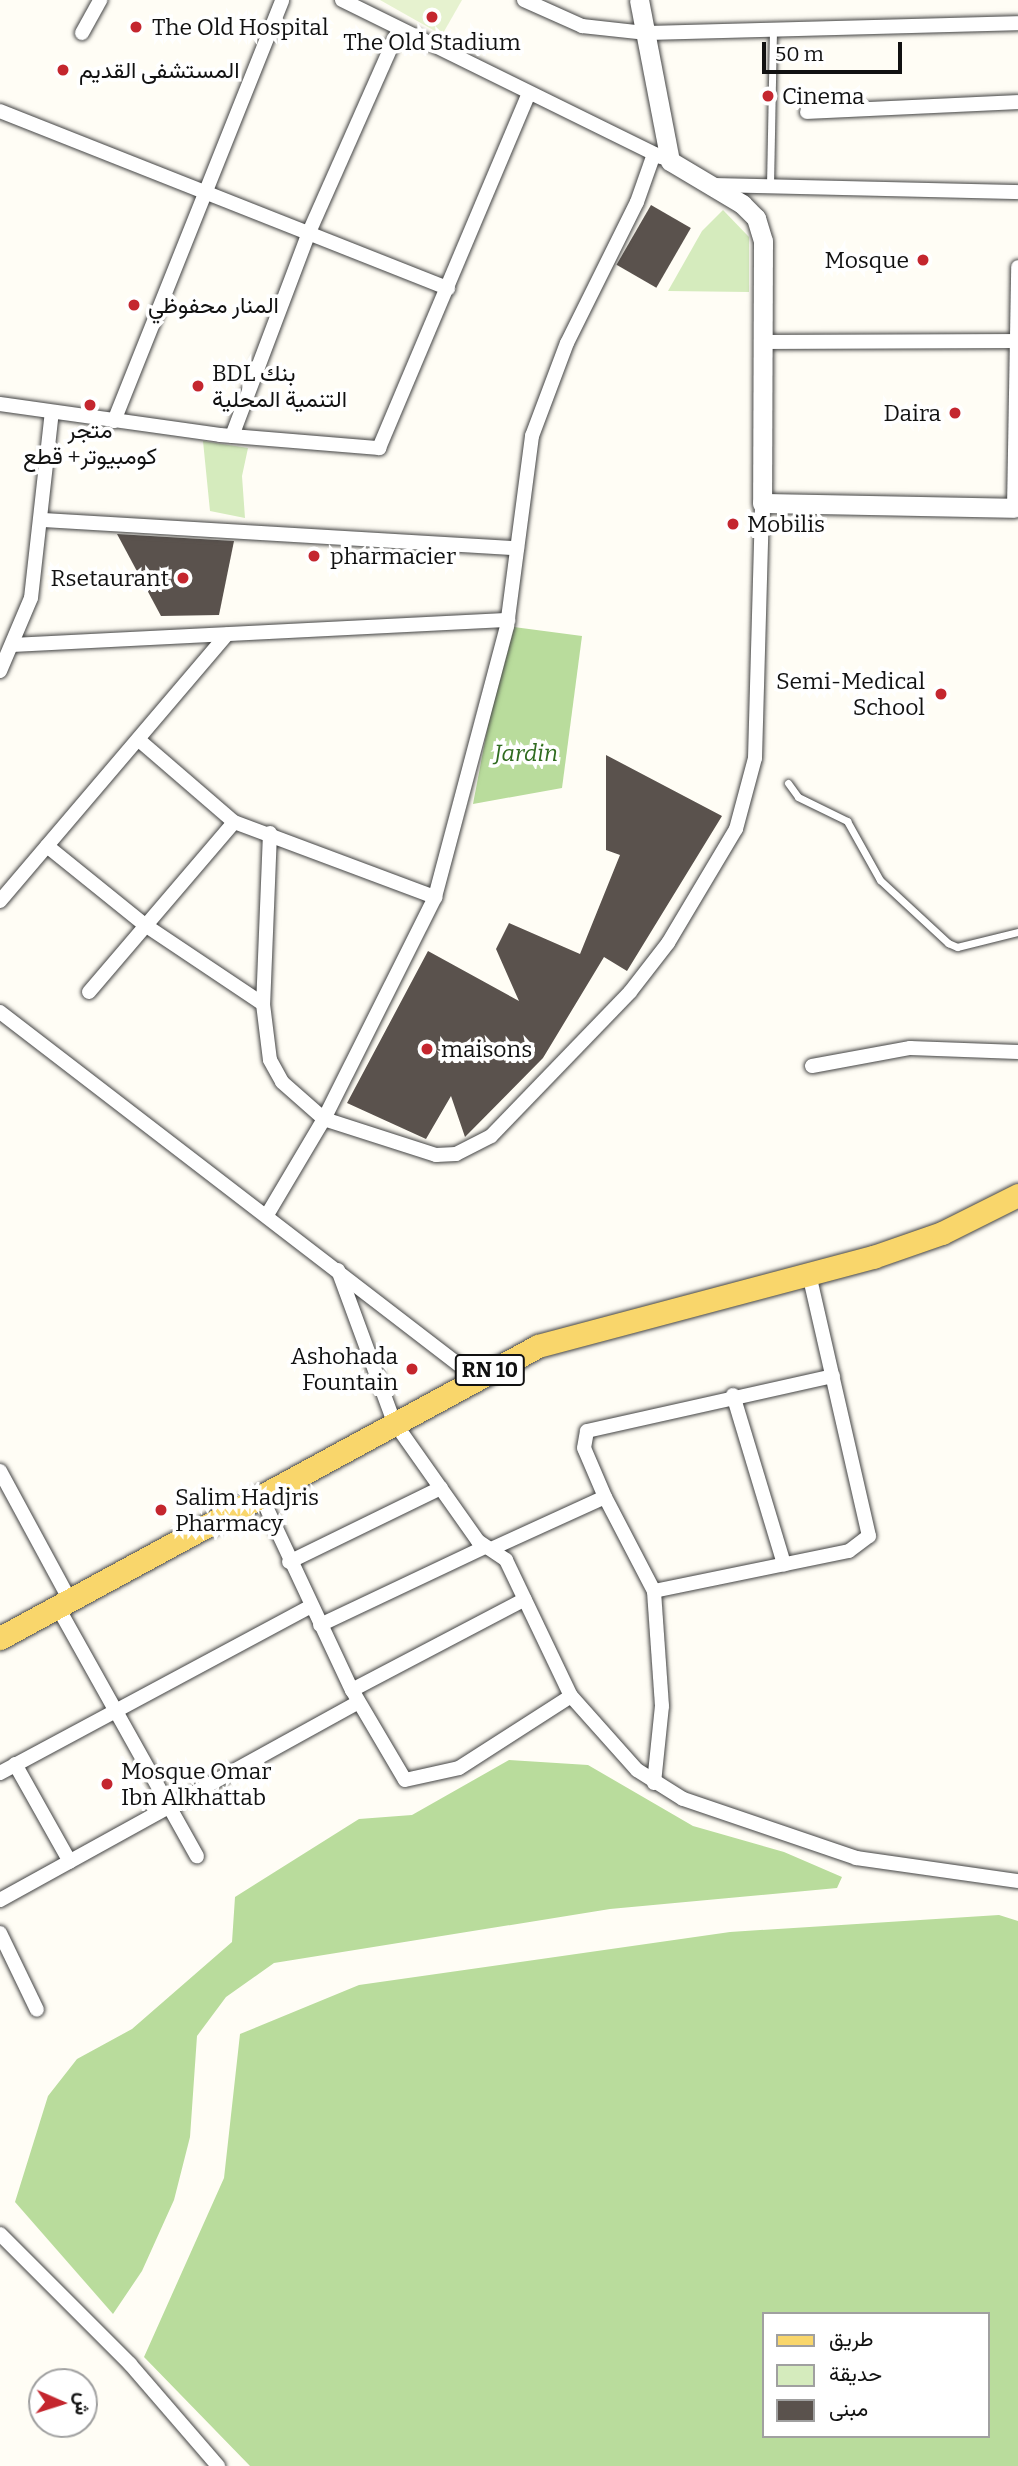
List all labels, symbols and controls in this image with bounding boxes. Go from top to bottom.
marker: The Old Stadium [424,9,440,25]
place label: The Old Hospital [152,13,329,41]
marker: The Old Hospital [126,17,146,37]
place label: The Old Stadium [343,28,521,56]
scale bar [766,28,906,72]
text: 50 m [775,41,824,67]
place label: المستشفى القديم [79,56,240,84]
marker: المستشفى القديم [53,60,73,80]
place label: Cinema [782,82,865,110]
marker: Cinema [760,88,776,104]
place label: Mosque [825,246,909,274]
marker: Mosque [915,252,931,268]
place label: المنار محفوظي [148,291,279,319]
marker: المنار محفوظي [126,297,142,313]
place label: BDL بنك التنمية المحلية [212,359,347,413]
marker: BDL بنك التنمية المحلية [190,378,206,394]
marker: متجر كومبيوتر+ قطع [82,397,98,413]
place label: Daira [884,399,941,427]
marker: Daira [947,405,963,421]
place label: متجر كومبيوتر+ قطع [23,416,157,470]
place label: Mobilis [747,510,825,538]
marker: Mobilis [725,516,741,532]
place label: pharmacier [330,542,456,570]
marker: pharmacier [304,546,324,566]
place label: Rsetaurant [50,564,169,592]
marker: Rsetaurant [175,570,191,586]
place label: Semi-Medical School [776,667,925,721]
marker: Semi-Medical School [931,684,951,704]
park label: Jardin [494,739,558,767]
place label: maisons [441,1035,532,1063]
marker: maisons [419,1041,435,1057]
place label: Ashohada Fountain [291,1342,398,1396]
road number: RN 10 [453,1352,527,1388]
marker: Ashohada Fountain [404,1361,420,1377]
place label: Salim Hadjris Pharmacy [175,1483,319,1537]
marker: Salim Hadjris Pharmacy [153,1502,169,1518]
place label: Mosque Omar Ibn Alkhattab [121,1757,272,1811]
marker: Mosque Omar Ibn Alkhattab [99,1776,115,1792]
legend [762,2312,990,2438]
text: طريق [829,2326,874,2352]
text: حديقة [829,2361,882,2387]
north arrow [28,2368,98,2438]
text: ش [70,2392,95,2416]
text: مبنى [829,2396,868,2422]

